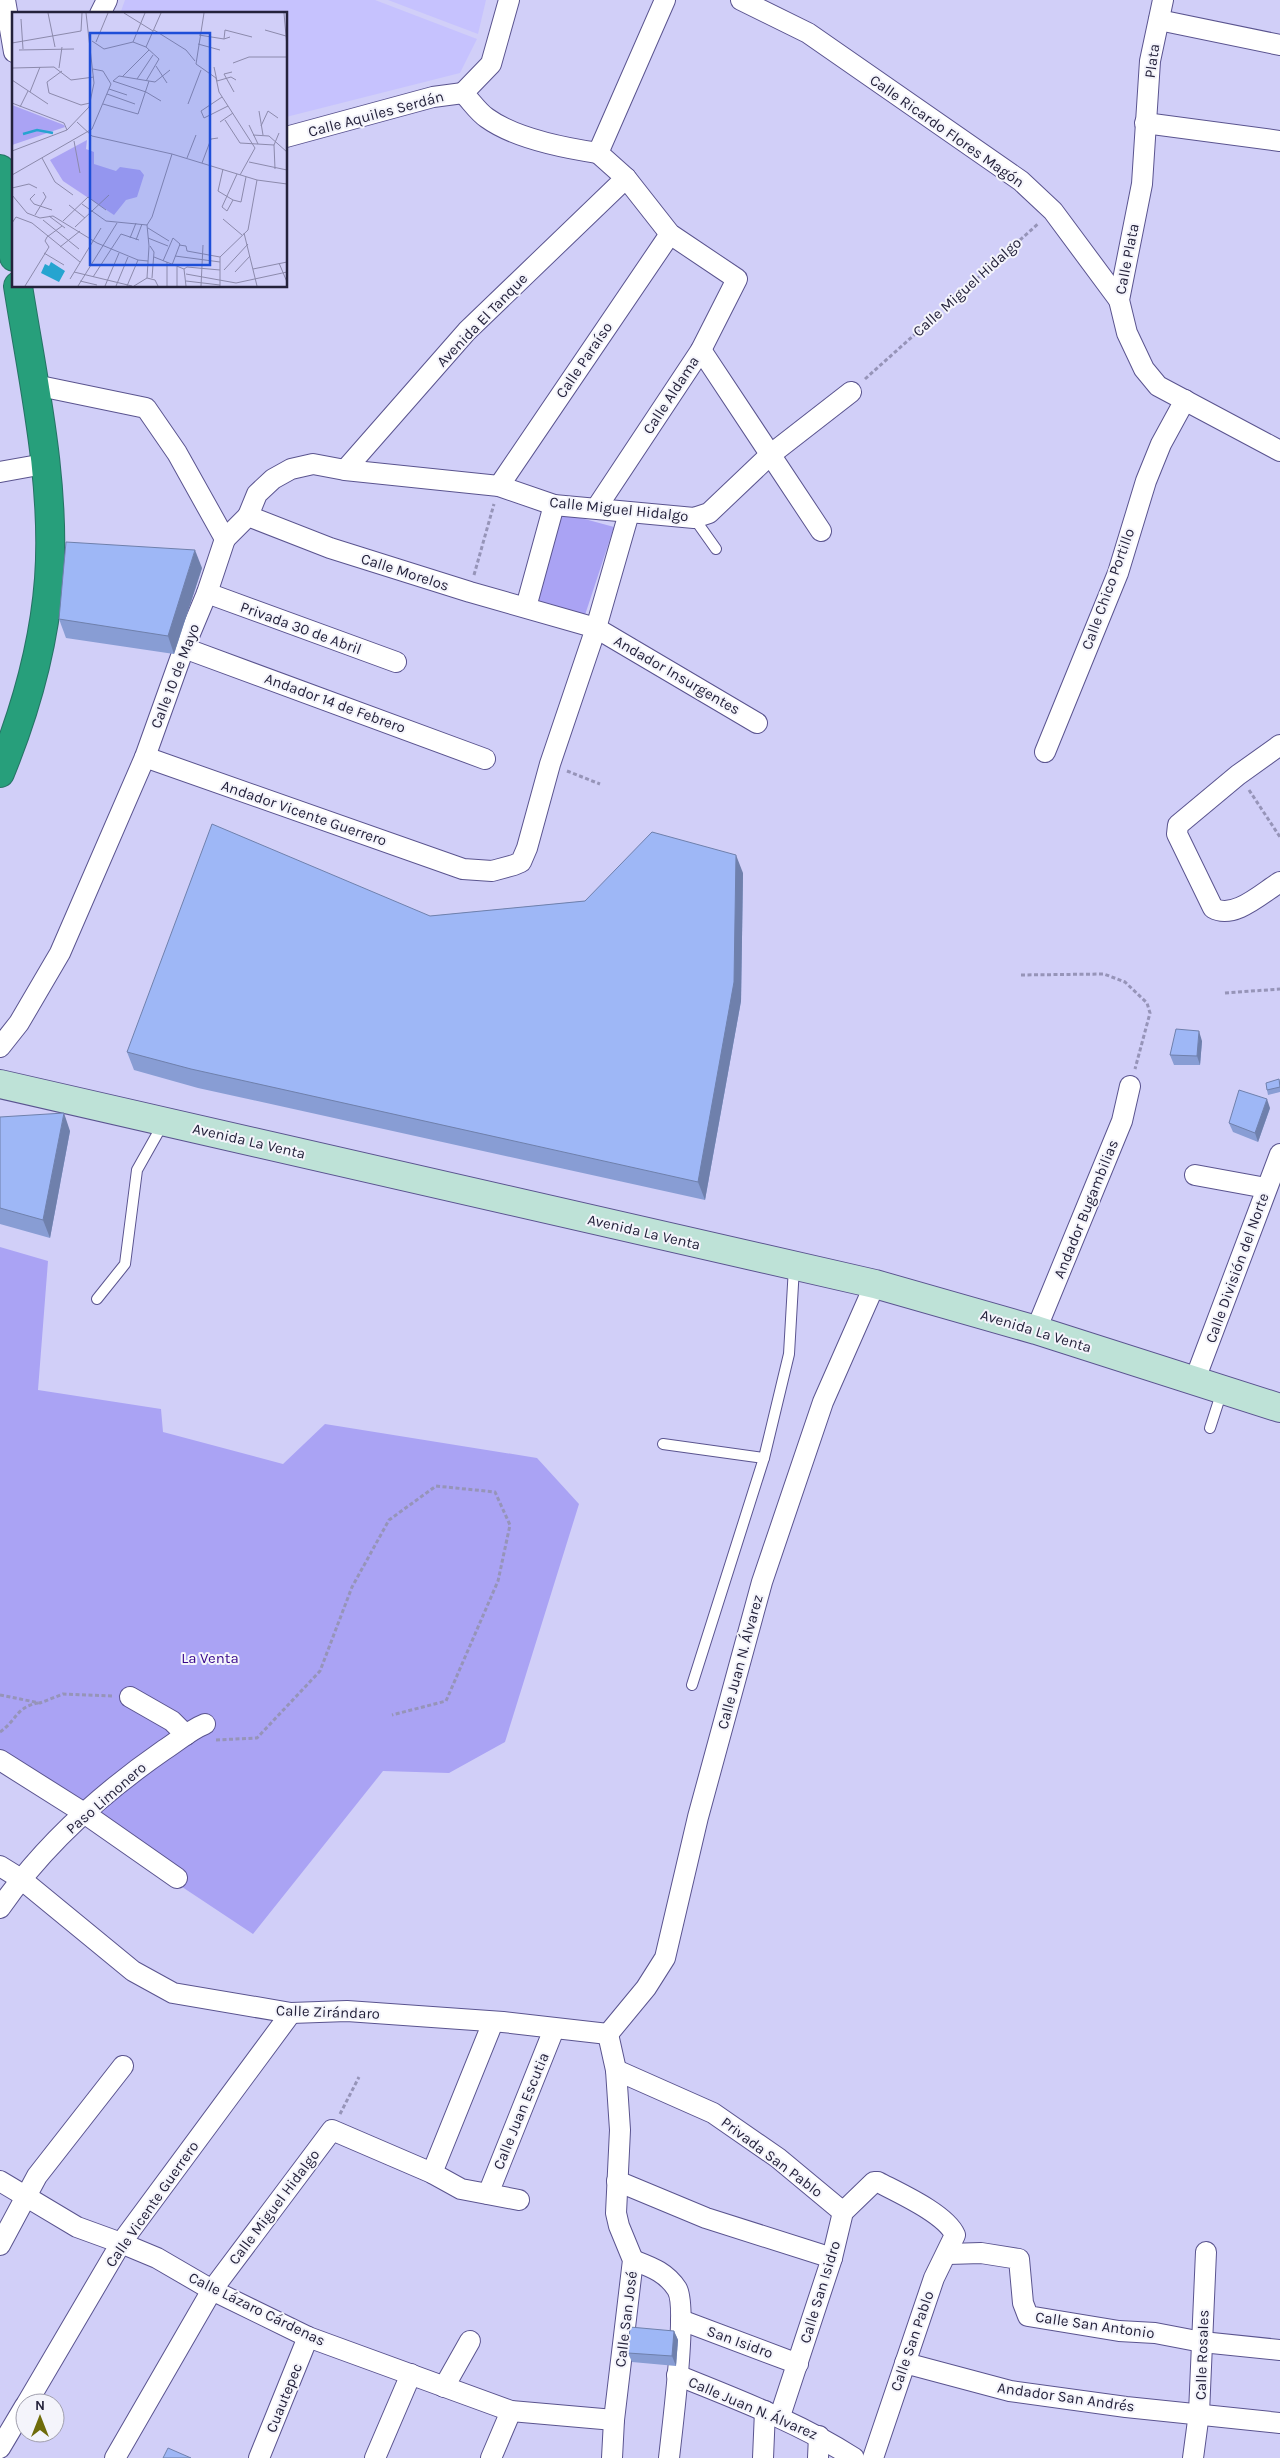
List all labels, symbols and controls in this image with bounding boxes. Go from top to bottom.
inset map [12,12,288,288]
street label: Plata [1141,43,1163,79]
street label: Calle Ricardo Flores Magón [866,71,1028,191]
street label: Calle Aquiles Serdán [306,87,446,141]
street label: Calle Plata [1111,222,1143,296]
street label: Calle Miguel Hidalgo [909,234,1025,340]
street label: Avenida El Tanque [433,270,531,370]
street label: Calle Paraíso [552,319,616,401]
street label: Calle Aldama [639,353,703,437]
street label: Calle Miguel Hidalgo [549,493,689,525]
street label: Calle Chico Portillo [1078,526,1138,652]
street label: Calle Morelos [359,549,451,595]
street label: Privada 30 de Abril [238,598,364,658]
street label: Calle 10 de Mayo [147,621,203,731]
street label: Andador Insurgentes [611,632,743,718]
street label: Andador 14 de Febrero [262,669,408,737]
street label: Andador Vicente Guerrero [219,776,389,850]
street label: Avenida La Venta [191,1119,307,1163]
street label: Andador Bugambilias [1050,1137,1122,1281]
street label: Calle División del Norte [1201,1191,1273,1345]
street label: Avenida La Venta [586,1210,702,1254]
street label: Avenida La Venta [978,1306,1094,1356]
street label: Calle Juan N. Álvarez [713,1593,767,1731]
park label: La Venta [181,1649,239,1667]
street label: Paso Limonero [62,1758,150,1838]
street label: Calle Zirándaro [276,2001,380,2023]
street label: Calle Juan Escutia [489,2050,553,2172]
street label: Privada San Pablo [718,2113,826,2201]
street label: Calle Vicente Guerrero [102,2137,202,2271]
street label: Calle Miguel Hidalgo [225,2146,323,2268]
street label: Calle San Isidro [796,2239,844,2345]
street label: Calle Lázaro Cárdenas [186,2268,328,2350]
street label: Calle San José [611,2270,641,2368]
street label: Calle San Pablo [886,2288,938,2394]
street label: Calle San Antonio [1034,2308,1156,2342]
street label: Calle Rosales [1191,2309,1213,2401]
street label: San Isidro [705,2322,775,2362]
street label: Cuautepec [262,2361,306,2435]
street label: Calle Juan N. Álvarez [686,2373,820,2443]
street label: Andador San Andrés [996,2378,1136,2416]
north arrow [15,2393,65,2443]
text: N [35,2397,45,2414]

